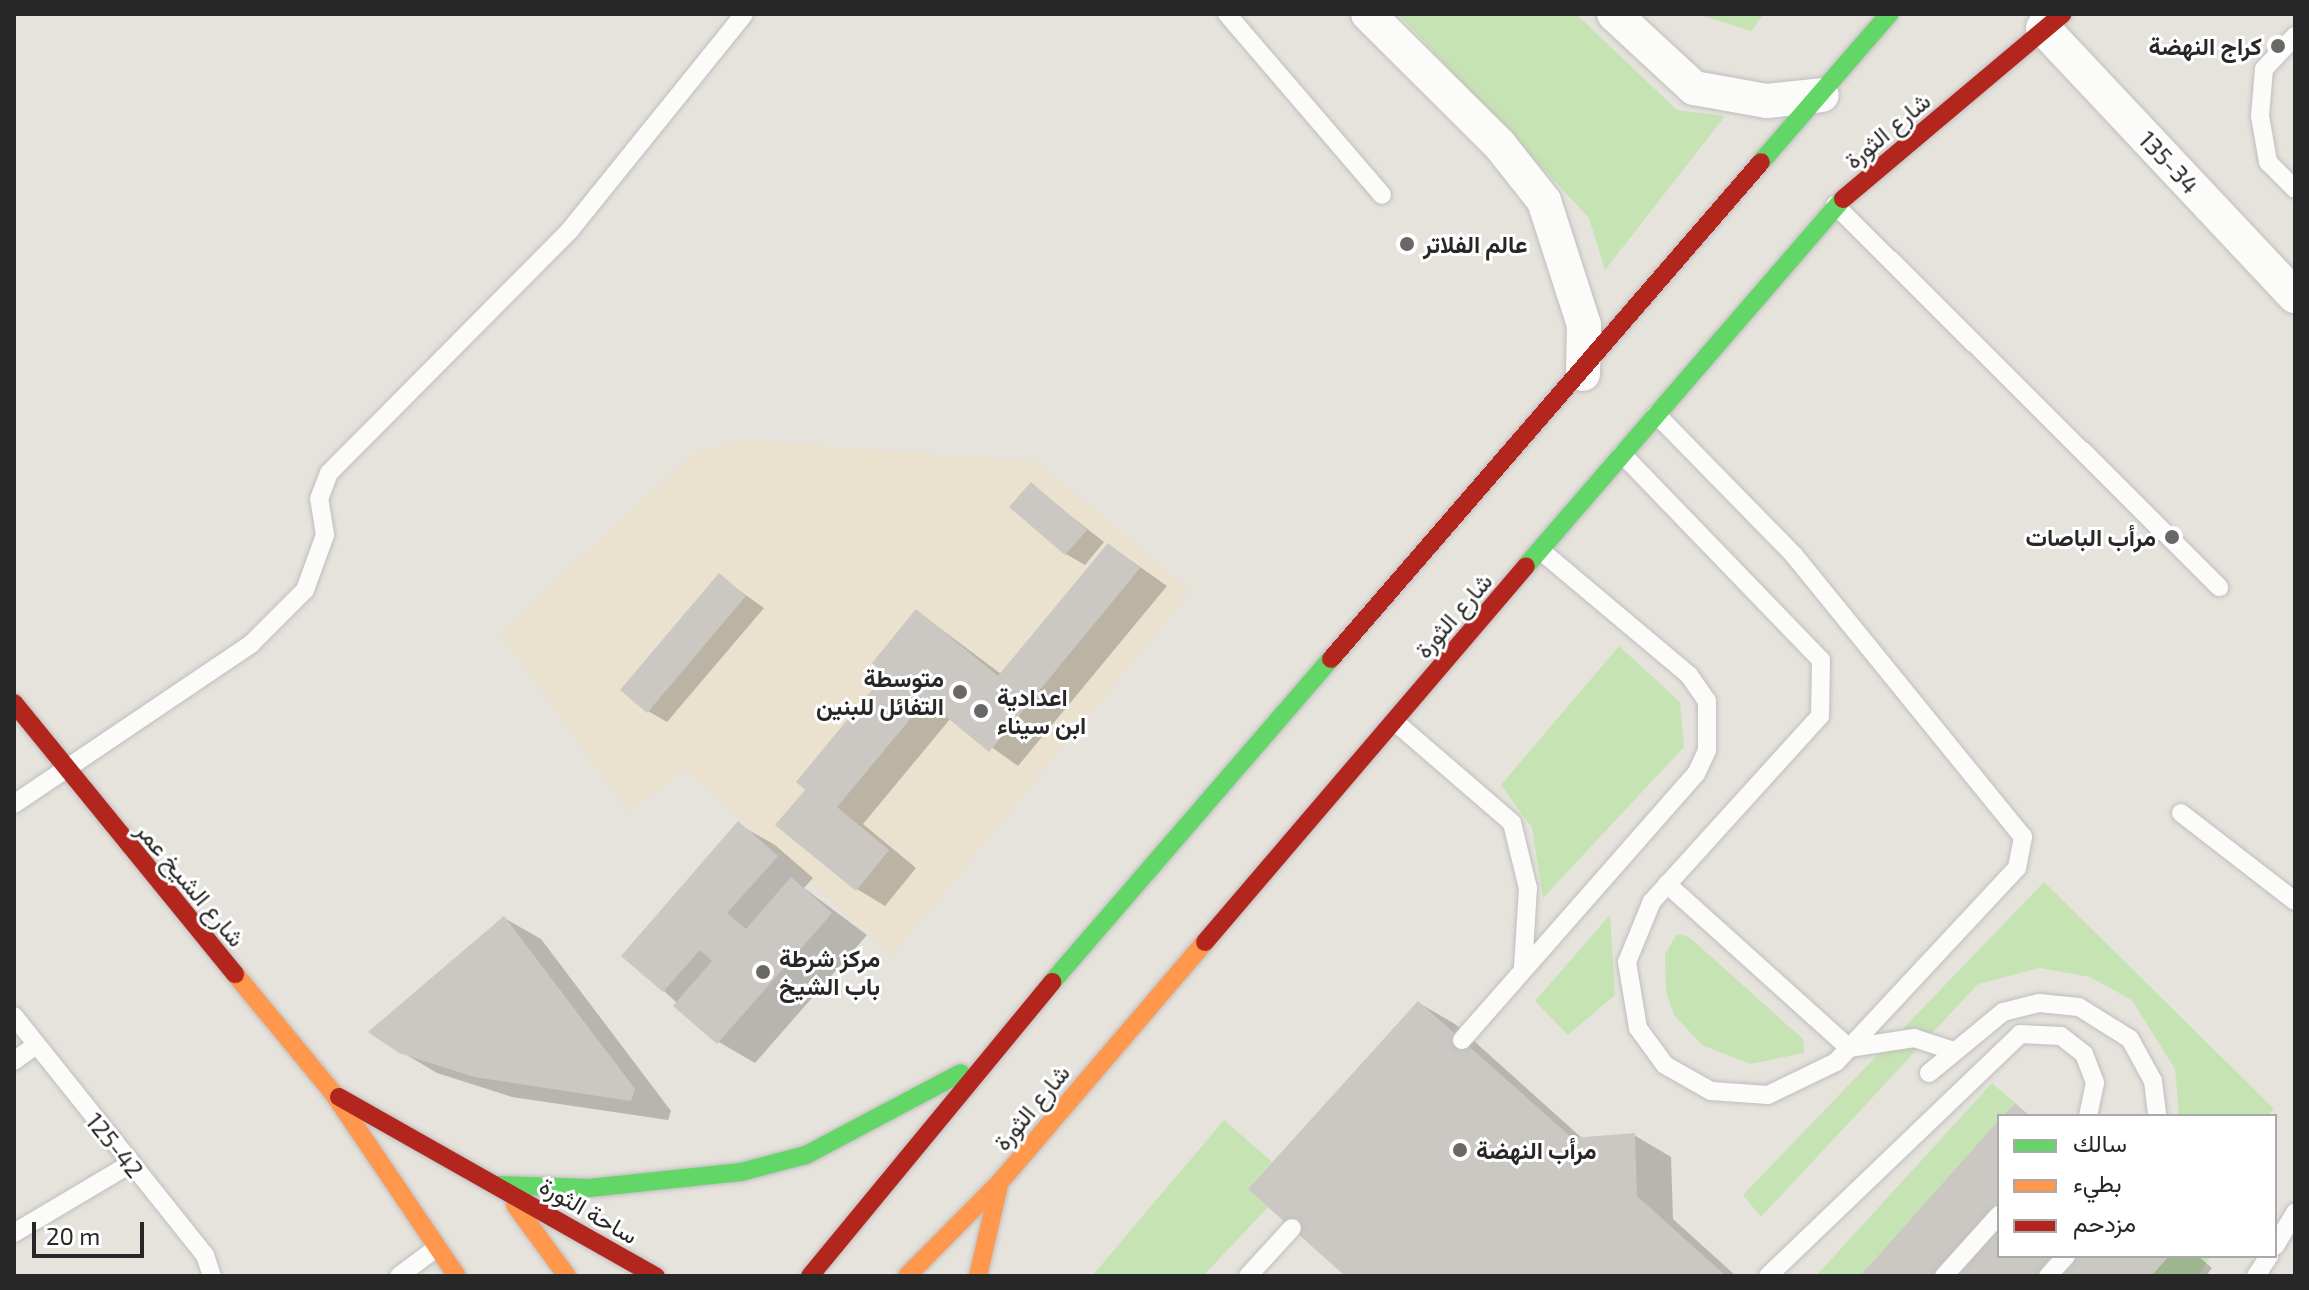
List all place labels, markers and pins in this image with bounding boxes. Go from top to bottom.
place label: كراج النهضة [2148,32,2262,60]
marker: كراج النهضة [2269,37,2287,55]
place label: عالم الفلاتر [1423,230,1527,258]
marker: عالم الفلاتر [1398,235,1416,253]
place label: مرأب الباصات [2025,523,2156,551]
marker: مرأب الباصات [2163,528,2181,546]
place label: متوسطة التفائل للبنين [816,664,944,720]
marker: متوسطة التفائل للبنين [951,683,969,701]
place label: اعدادية ابن سيناء [997,683,1086,739]
marker: اعدادية ابن سيناء [972,702,990,720]
place label: مركز شرطة باب الشيخ [779,944,880,1000]
marker: مركز شرطة باب الشيخ [754,963,772,981]
place label: مرأب النهضة [1476,1136,1597,1164]
marker: مرأب النهضة [1451,1141,1469,1159]

